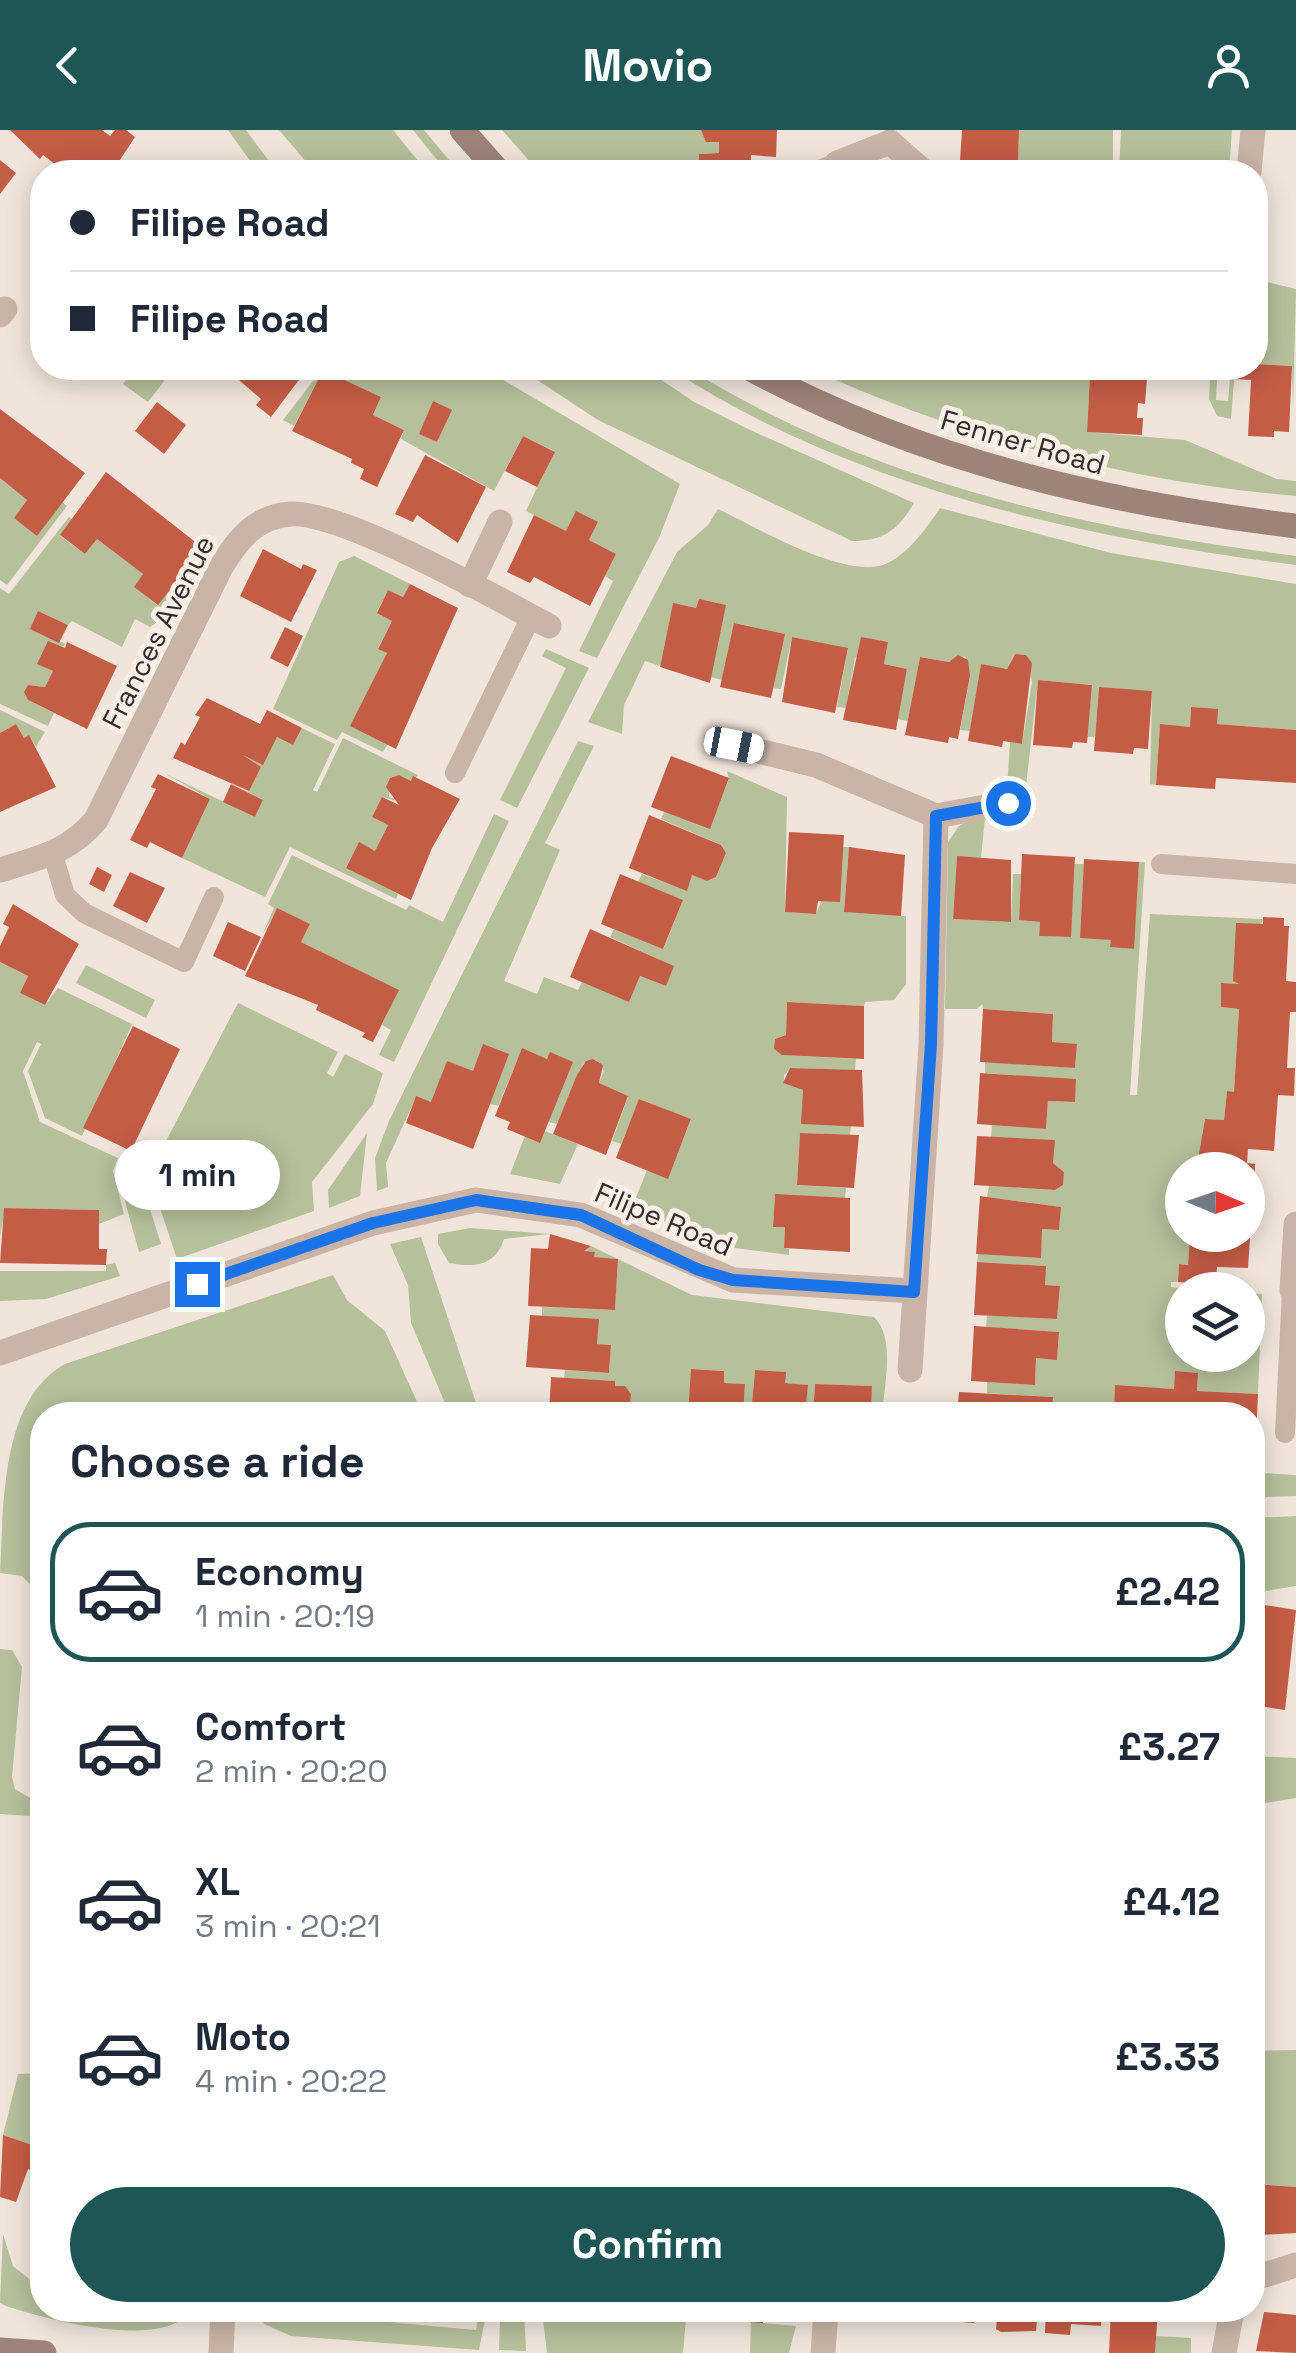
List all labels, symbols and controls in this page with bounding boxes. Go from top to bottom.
text: Movio [583,37,713,94]
icon: back [40,38,95,93]
icon: person [1201,38,1256,93]
text: Filipe Road [130,199,330,247]
text: Filipe Road [130,295,330,343]
street label: Fenner Road [937,401,1109,483]
street label: Frances Avenue [94,529,222,735]
car [702,725,766,765]
route start [986,781,1031,826]
callout: 1 min [114,1139,280,1209]
north arrow [1165,1152,1265,1252]
map controls [1165,1152,1265,1372]
text: 1 min [158,1155,237,1195]
street label: Filipe Road [590,1174,738,1264]
route end [175,1262,220,1307]
button: layers [1165,1272,1265,1372]
text: Choose a ride [70,1433,365,1490]
icon: car [75,1547,165,1637]
text: Economy [195,1548,364,1596]
text: £2.42 [1115,1568,1220,1616]
text: 1 min · 20:19 [195,1596,375,1636]
icon: car [75,1702,165,1792]
text: Comfort [195,1703,346,1751]
text: £3.27 [1118,1723,1220,1771]
text: 2 min · 20:20 [195,1751,388,1791]
icon: car [75,1857,165,1947]
text: XL [195,1858,240,1906]
text: £4.12 [1122,1878,1220,1926]
text: 3 min · 20:21 [195,1906,381,1946]
icon: car [75,2012,165,2102]
text: Moto [195,2013,291,2061]
text: £3.33 [1115,2033,1220,2081]
text: 4 min · 20:22 [195,2061,387,2101]
button: Confirm [70,2187,1225,2302]

